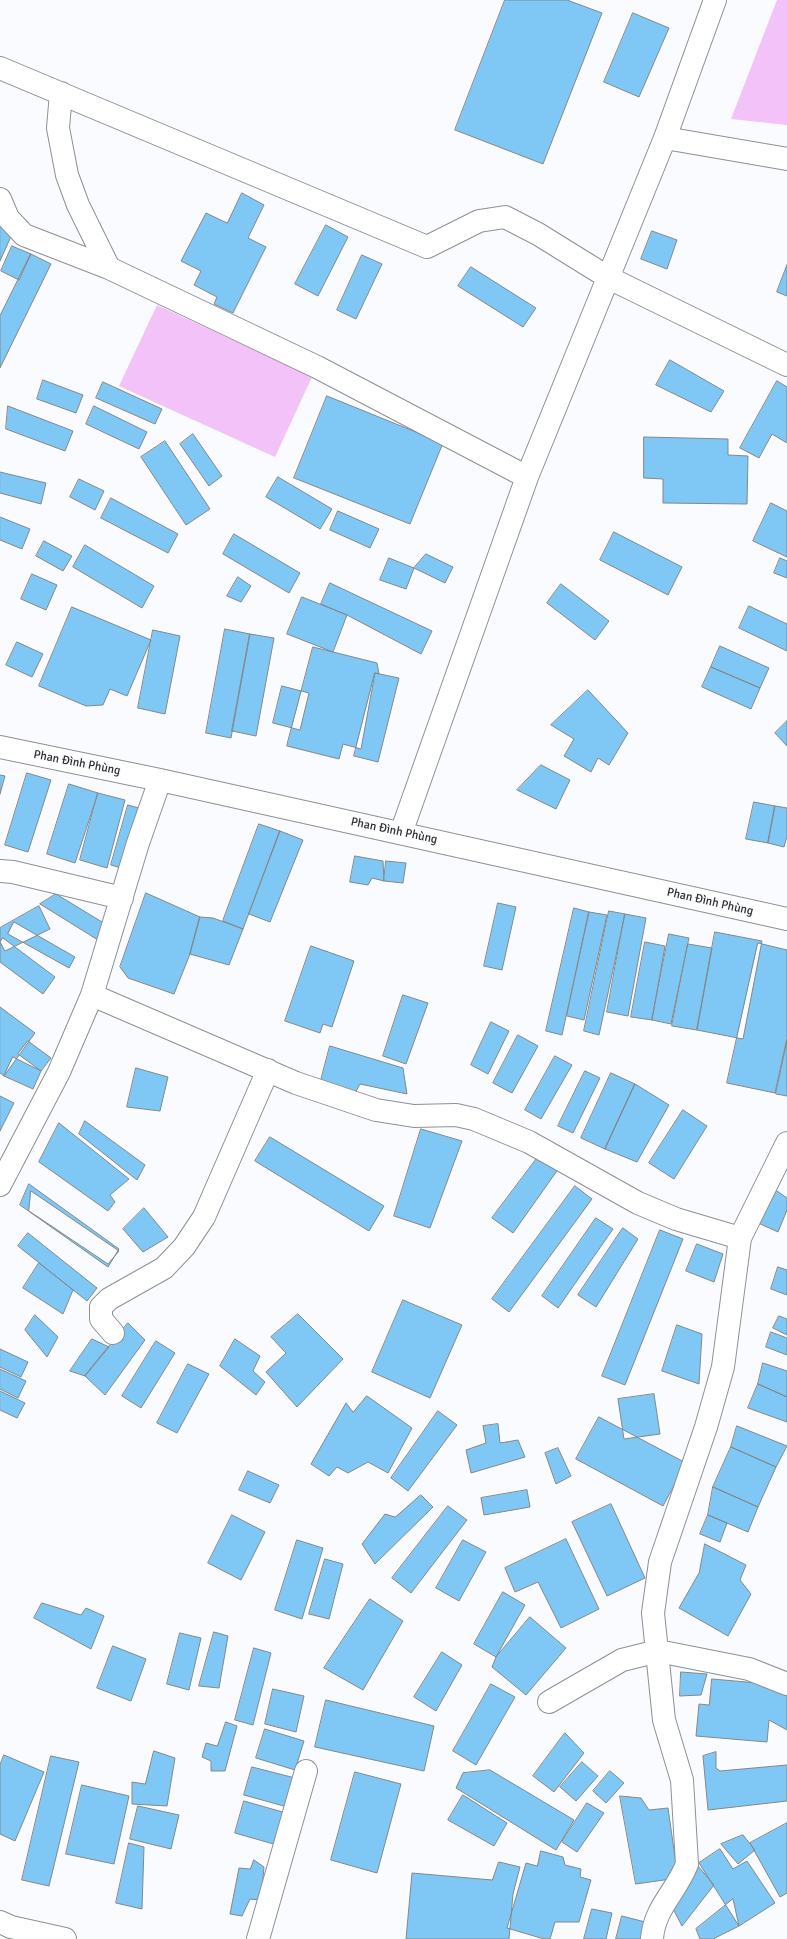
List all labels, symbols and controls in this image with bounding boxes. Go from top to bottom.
street label: Phan Đình Phùng [32,748,122,778]
street label: Phan Đình Phùng [349,815,439,847]
street label: Phan Đình Phùng [665,885,755,919]

